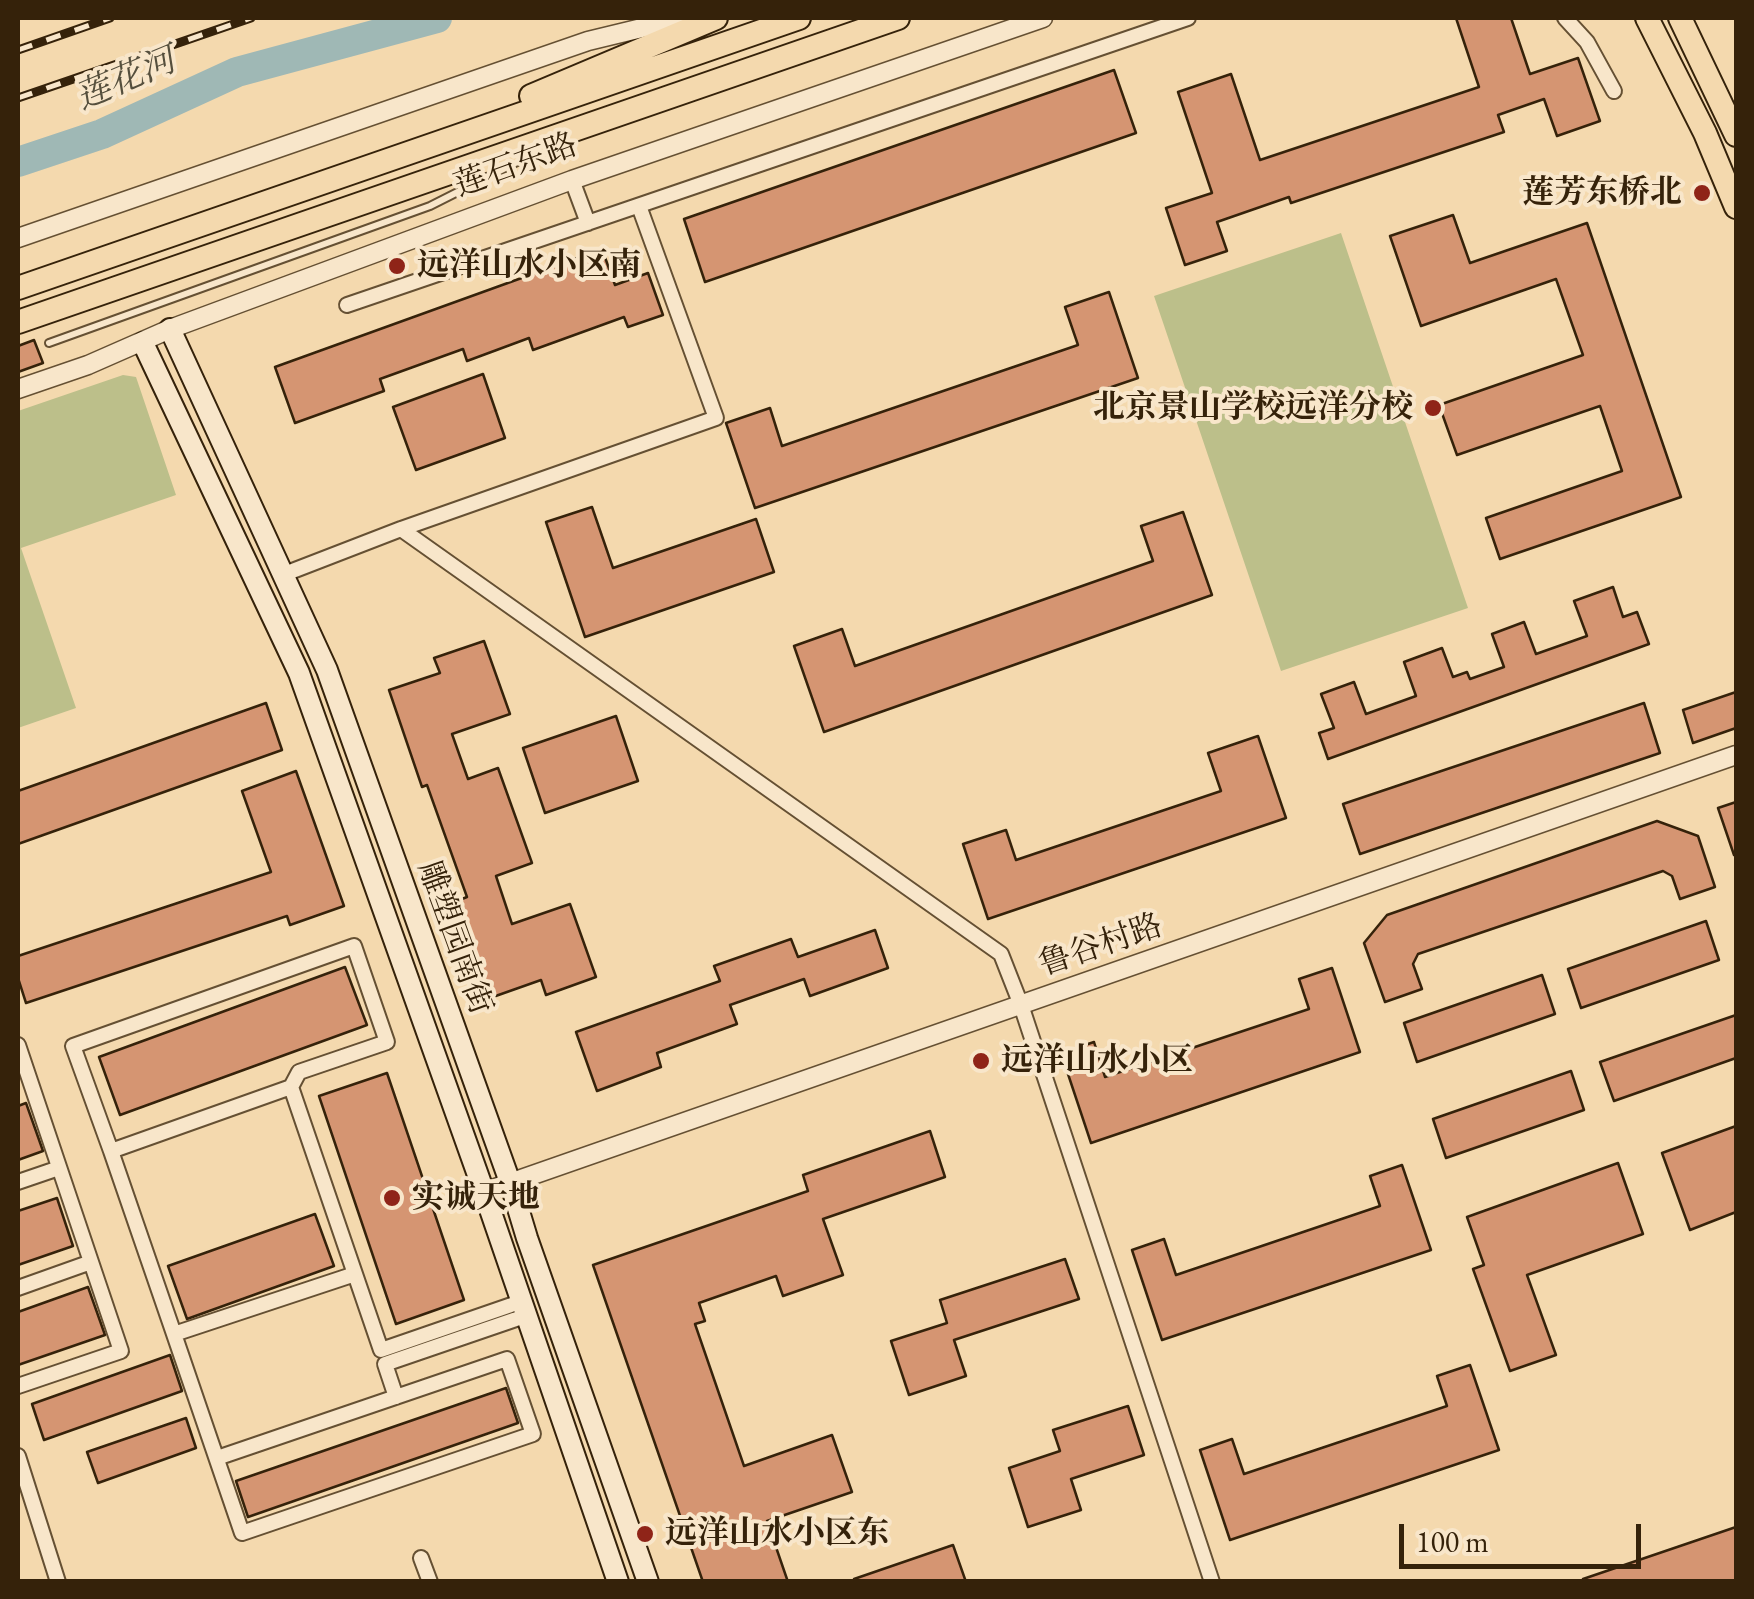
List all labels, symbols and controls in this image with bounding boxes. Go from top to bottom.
water label: 莲花河 [69,40,183,120]
street label: 莲石东路 [449,126,583,206]
place label: 莲芳东桥北 [1522,174,1682,212]
marker: 莲芳东桥北 [1691,182,1713,204]
place label: 远洋山水小区南 [417,247,641,285]
marker: 远洋山水小区南 [386,255,408,277]
place label: 北京景山学校远洋分校 [1093,389,1413,427]
marker: 北京景山学校远洋分校 [1422,397,1444,419]
street label: 雕塑园南街 [409,856,499,1020]
street label: 鲁谷村路 [1034,907,1168,985]
place label: 远洋山水小区 [1001,1042,1193,1080]
marker: 远洋山水小区 [970,1050,992,1072]
place label: 实诚天地 [412,1179,540,1217]
marker: 实诚天地 [381,1187,403,1209]
scale bar [1404,1504,1646,1566]
place label: 远洋山水小区东 [665,1515,889,1553]
text: 100 m [1416,1522,1489,1561]
marker: 远洋山水小区东 [634,1523,656,1545]

